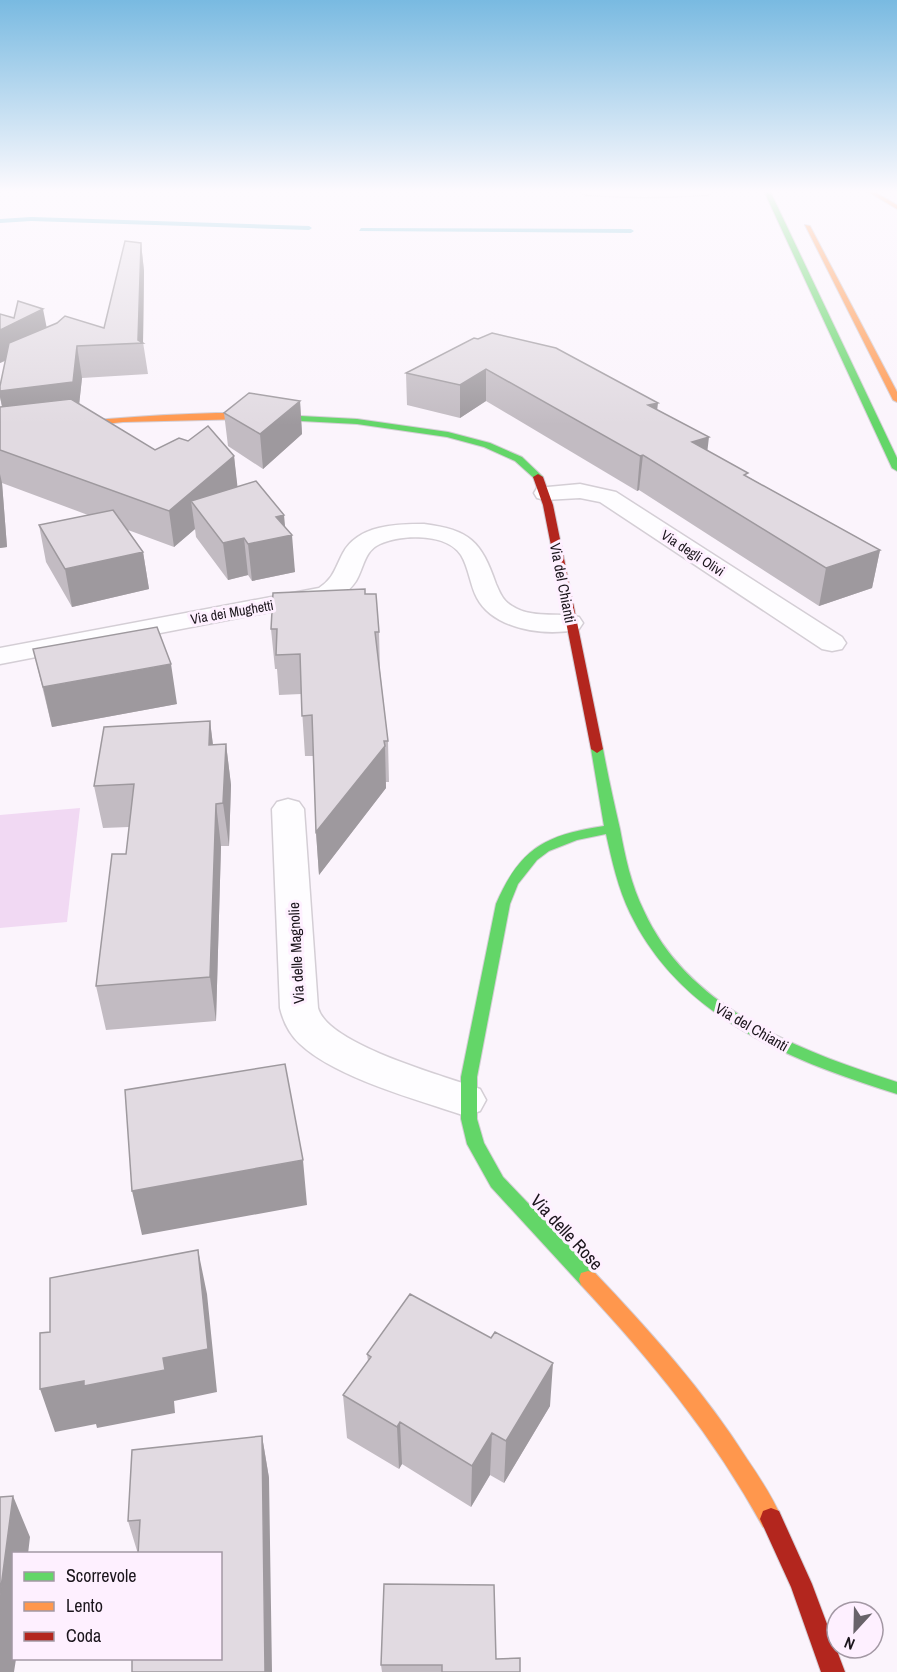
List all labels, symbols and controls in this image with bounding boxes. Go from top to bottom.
street label: Via degli Olivi [658,526,728,580]
street label: Via del Chianti [545,541,581,625]
street label: Via dei Mughetti [189,596,275,628]
street label: Via delle Magnolie [283,902,309,1004]
street label: Via del Chianti [712,998,792,1056]
street label: Via delle Rose [525,1188,609,1276]
legend [12,1552,222,1660]
text: Scorrevole [66,1563,137,1588]
text: Lento [66,1593,103,1618]
north arrow [825,1600,885,1660]
text: Coda [66,1623,101,1648]
text: N [841,1632,858,1656]

